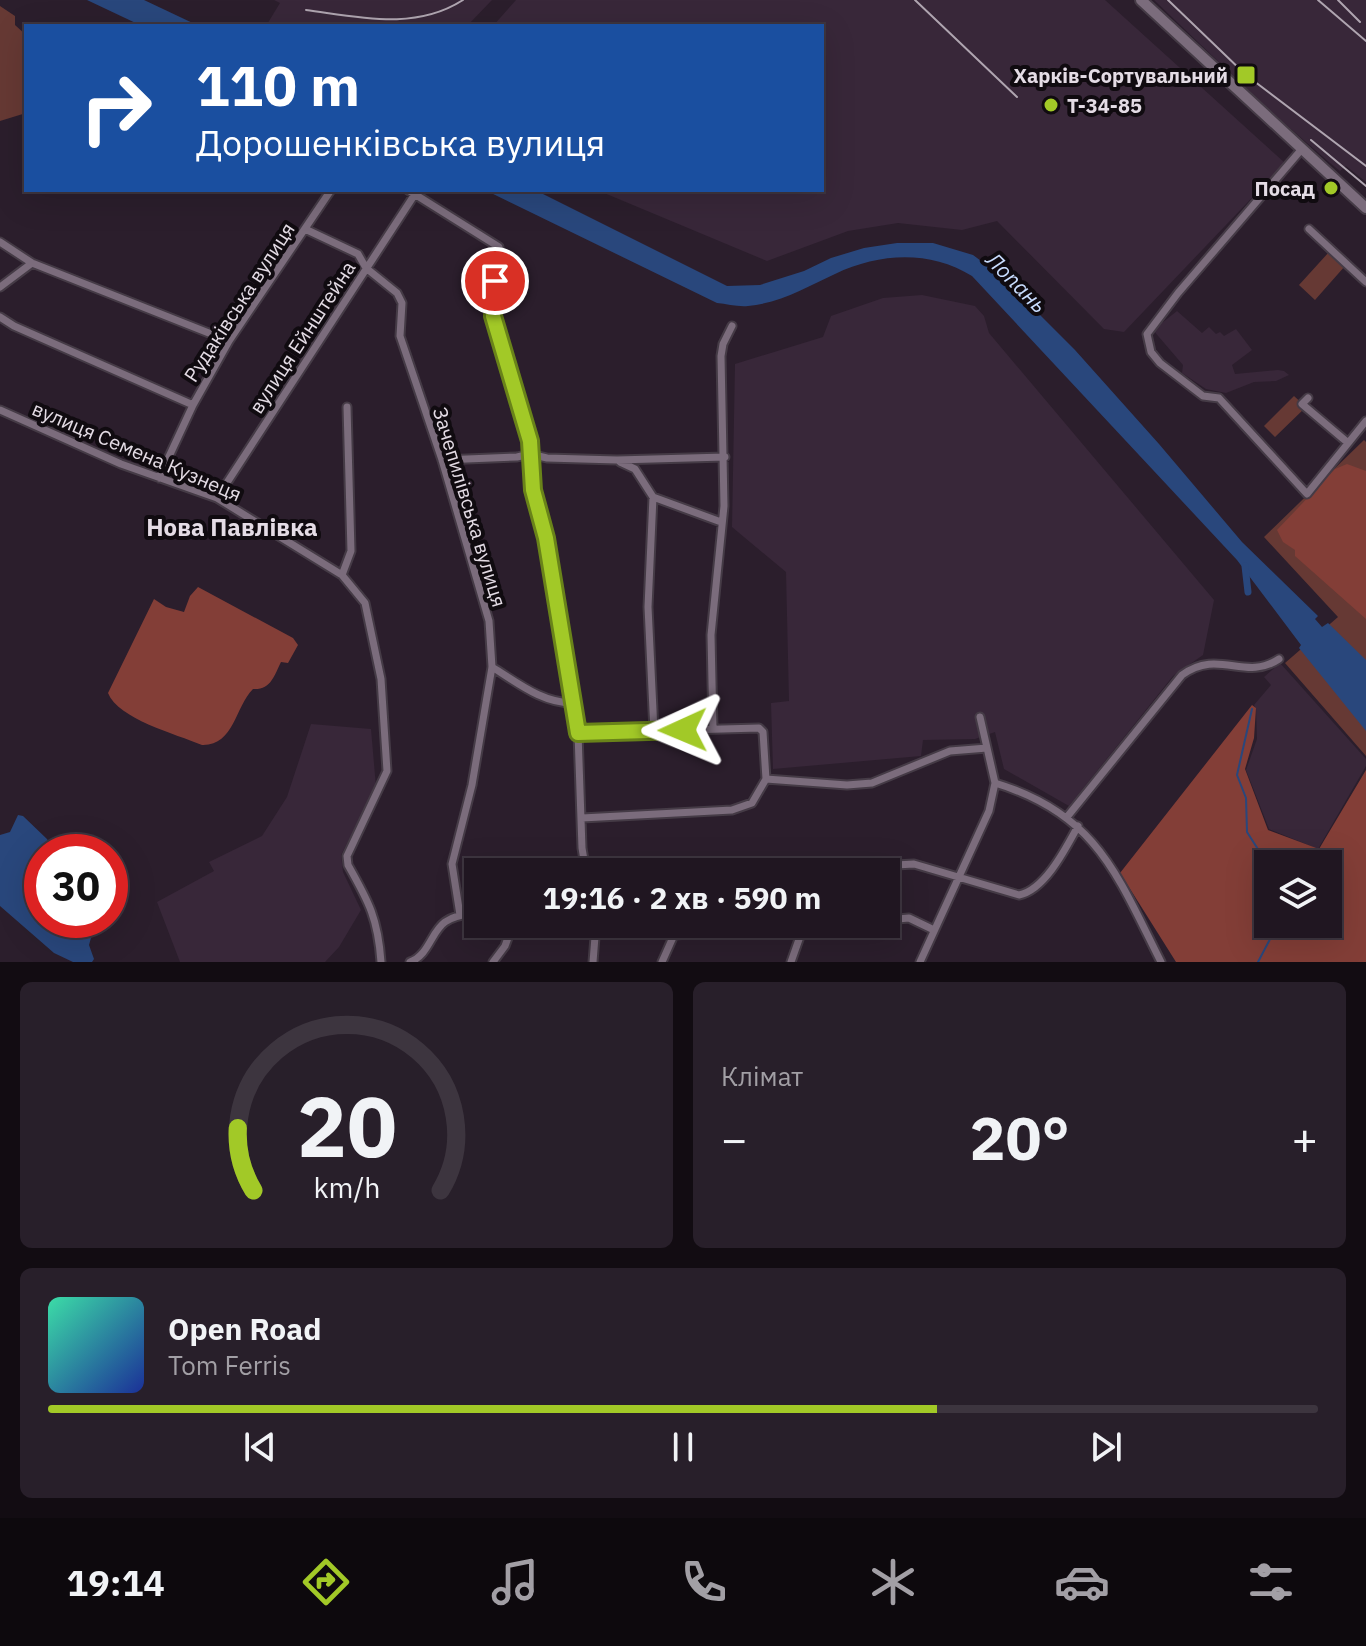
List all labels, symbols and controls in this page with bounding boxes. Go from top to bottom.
text: 110 m [196,49,360,121]
icon: right [64,56,168,160]
place label: Харків-Сортувальний [1014,62,1228,89]
marker: Харків-Сортувальний [1235,64,1257,86]
place label: Т-34-85 [1067,92,1142,119]
marker: Т-34-85 [1042,96,1060,114]
text: Дорошенківська вулиця [196,119,605,166]
place label: Посад [1255,175,1315,202]
marker: Посад [1322,179,1340,197]
street label: Рудаківська вулиця [177,217,301,387]
water label: Лопань [979,244,1054,319]
pin [461,247,529,315]
street label: вулиця Ейнштейна [243,255,362,418]
icon: arrive [473,259,517,303]
street label: вулиця Семена Кузнеця [28,395,246,507]
street label: Зачепилівська вулиця [427,404,513,610]
district label: Нова Павлівка [146,511,318,543]
position arrow [641,688,725,772]
speed limit sign: 30 [24,834,128,938]
map controls [1254,850,1342,938]
button: layers [1254,850,1342,938]
text: 19:16 · 2 хв · 590 m [543,878,821,917]
text: Клімат [721,1059,803,1093]
text: 20 [297,1072,396,1180]
text: 20° [969,1098,1070,1177]
text: − [721,1110,747,1167]
text: + [1292,1110,1318,1167]
text: km/h [313,1169,380,1206]
text: Open Road [168,1309,321,1348]
text: Tom Ferris [168,1348,291,1382]
icon: previous [238,1425,282,1469]
icon: pause [661,1425,705,1469]
icon: next [1084,1425,1128,1469]
icon: directions [298,1554,354,1610]
icon: music [487,1554,543,1610]
icon: phone [676,1554,732,1610]
icon: climate [865,1554,921,1610]
icon: car [1054,1554,1110,1610]
icon: filters [1243,1554,1299,1610]
text: 19:14 [67,1559,165,1606]

